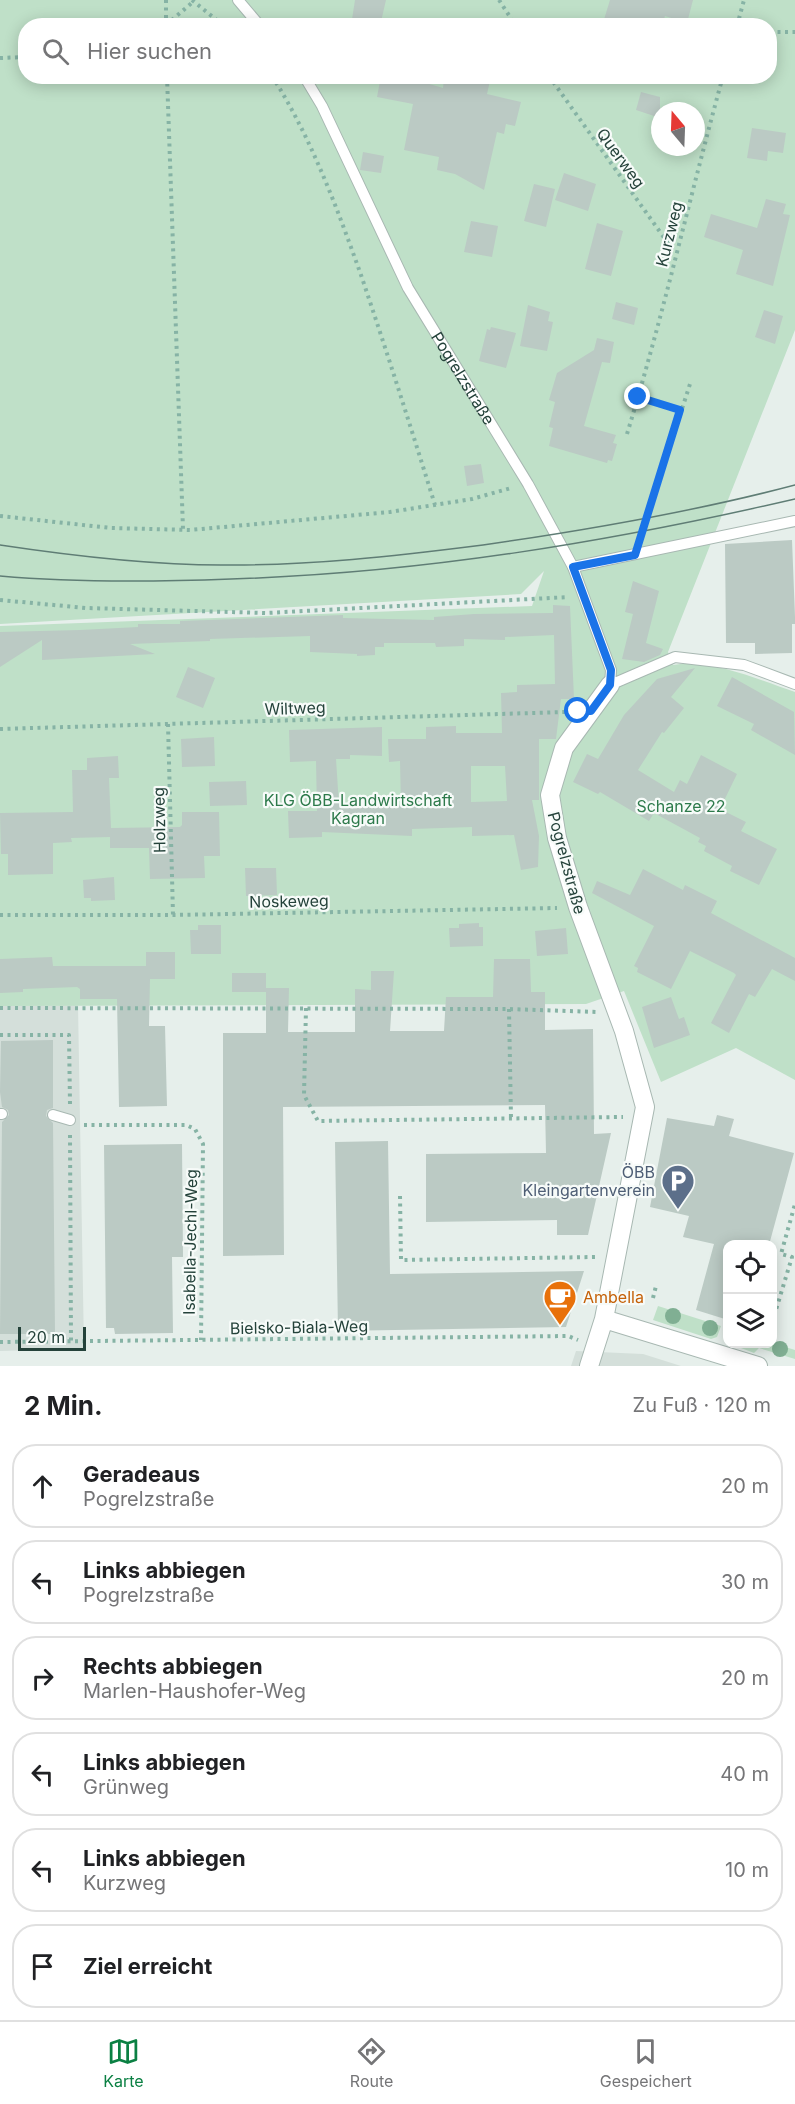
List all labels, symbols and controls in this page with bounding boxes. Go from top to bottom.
search box [18,18,777,84]
icon: search [39,35,72,68]
text: Hier suchen [87,38,212,64]
north arrow [651,102,705,156]
street label: Querweg [593,124,649,192]
street label: Kurzweg [651,199,687,269]
street label: Pogrelzstraße [427,328,499,428]
route end [624,383,650,409]
street label: Wiltweg [264,697,326,719]
route start [564,697,590,723]
street label: Holzweg [148,787,170,853]
park label: KLG ÖBB-Landwirtschaft Kagran [264,790,452,828]
park label: Schanze 22 [636,796,726,816]
street label: Pogrelzstraße [544,810,590,916]
street label: Noskeweg [249,890,329,912]
place label: ÖBB Kleingartenverein [523,1162,655,1200]
parking icon: ÖBB Kleingartenverein [660,1163,696,1210]
street label: Isabella-Jechl-Weg [179,1169,201,1315]
map controls [723,1240,777,1348]
button: locate [723,1240,777,1294]
cafe icon: Ambella [542,1279,578,1326]
place label: Ambella [583,1287,644,1307]
button: layers [723,1294,777,1348]
street label: Bielsko-Biala-Weg [230,1316,368,1338]
scale bar [18,1324,86,1352]
text: 20 m [27,1327,65,1347]
text: 2 Min. [24,1390,103,1421]
text: Zu Fuß · 120 m [633,1393,771,1417]
text: Geradeaus [83,1461,200,1487]
icon: ahead [26,1470,59,1503]
text: 20 m [721,1474,769,1498]
text: Pogrelzstraße [83,1487,215,1511]
text: Links abbiegen [83,1557,246,1583]
icon: left [26,1566,59,1599]
text: 30 m [721,1570,769,1594]
text: Pogrelzstraße [83,1583,215,1607]
text: Rechts abbiegen [83,1653,263,1679]
icon: right [26,1662,59,1695]
text: 20 m [721,1666,769,1690]
text: Marlen-Haushofer-Weg [83,1679,306,1703]
text: Links abbiegen [83,1749,246,1775]
icon: left [26,1758,59,1791]
text: 40 m [720,1762,769,1786]
text: Grünweg [83,1775,169,1799]
text: Links abbiegen [83,1845,246,1871]
icon: left [26,1854,59,1887]
text: 10 m [725,1858,769,1882]
text: Kurzweg [83,1871,166,1895]
icon: arrive [26,1950,59,1983]
text: Ziel erreicht [83,1953,212,1979]
tab: Karte [103,2035,144,2091]
tab: Route [350,2035,393,2091]
tab: Gespeichert [600,2035,692,2091]

